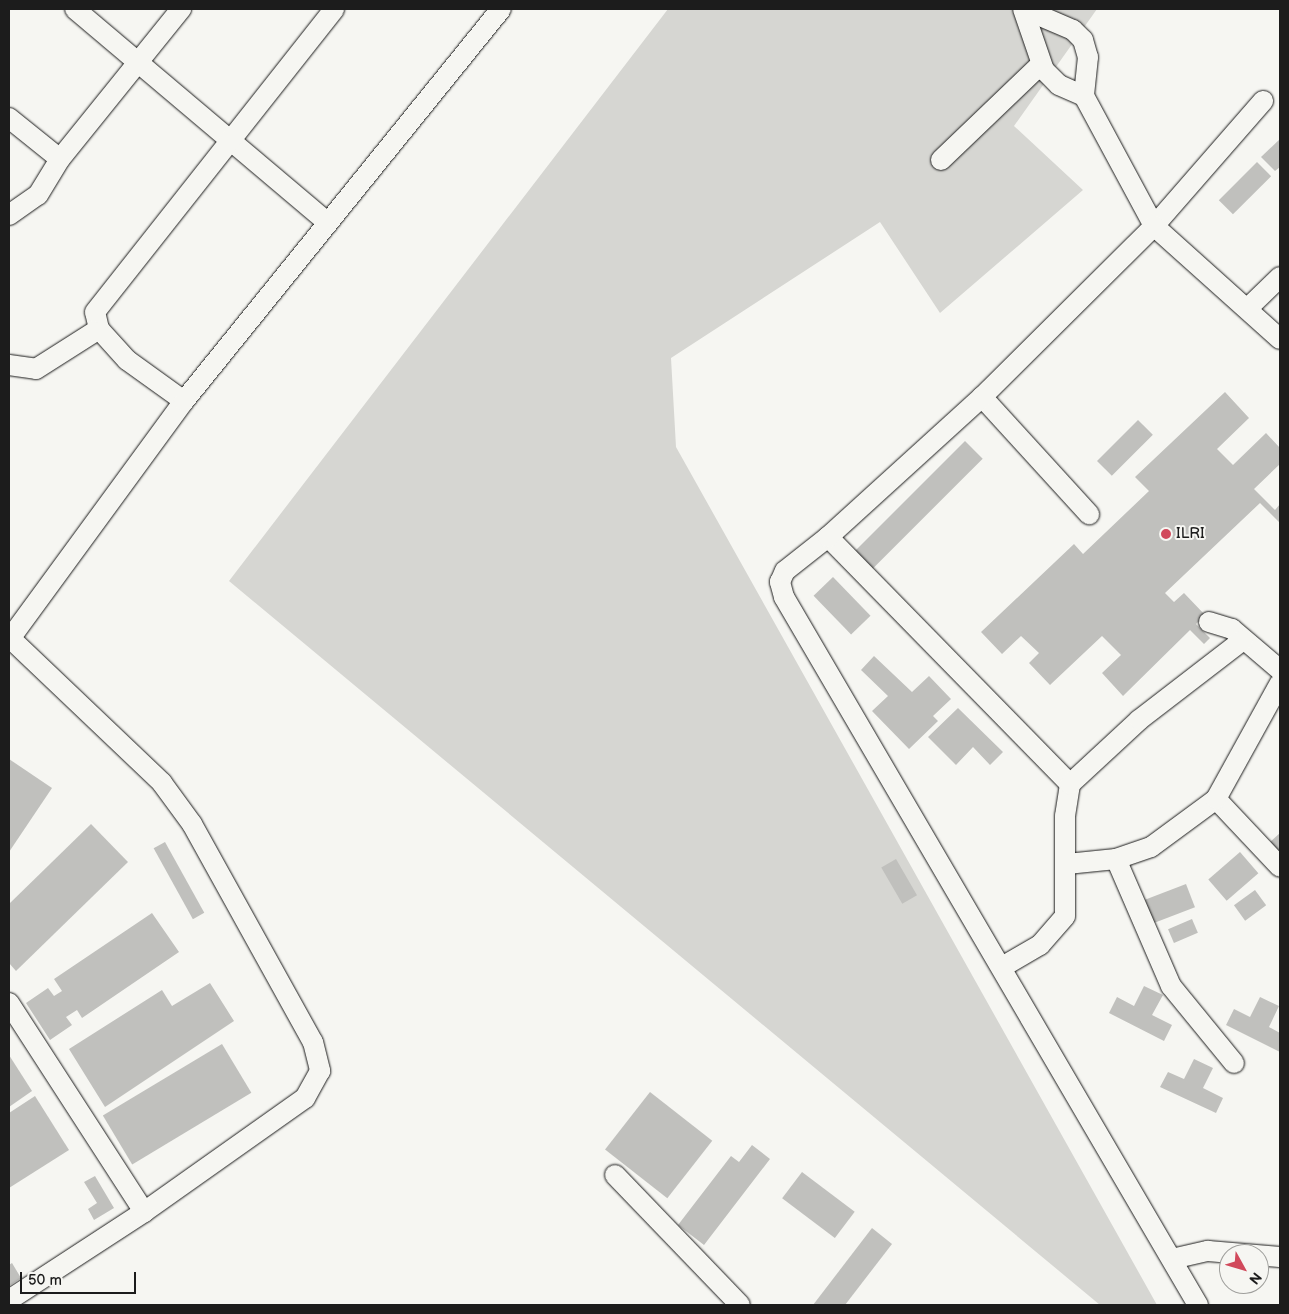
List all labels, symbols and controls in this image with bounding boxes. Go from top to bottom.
place label: ILRI [1176,525,1205,543]
marker: ILRI [1160,528,1172,540]
north arrow [1219,1244,1269,1294]
scale bar [22,1262,139,1294]
text: N [1245,1269,1265,1288]
text: 50 m [28,1271,62,1290]

